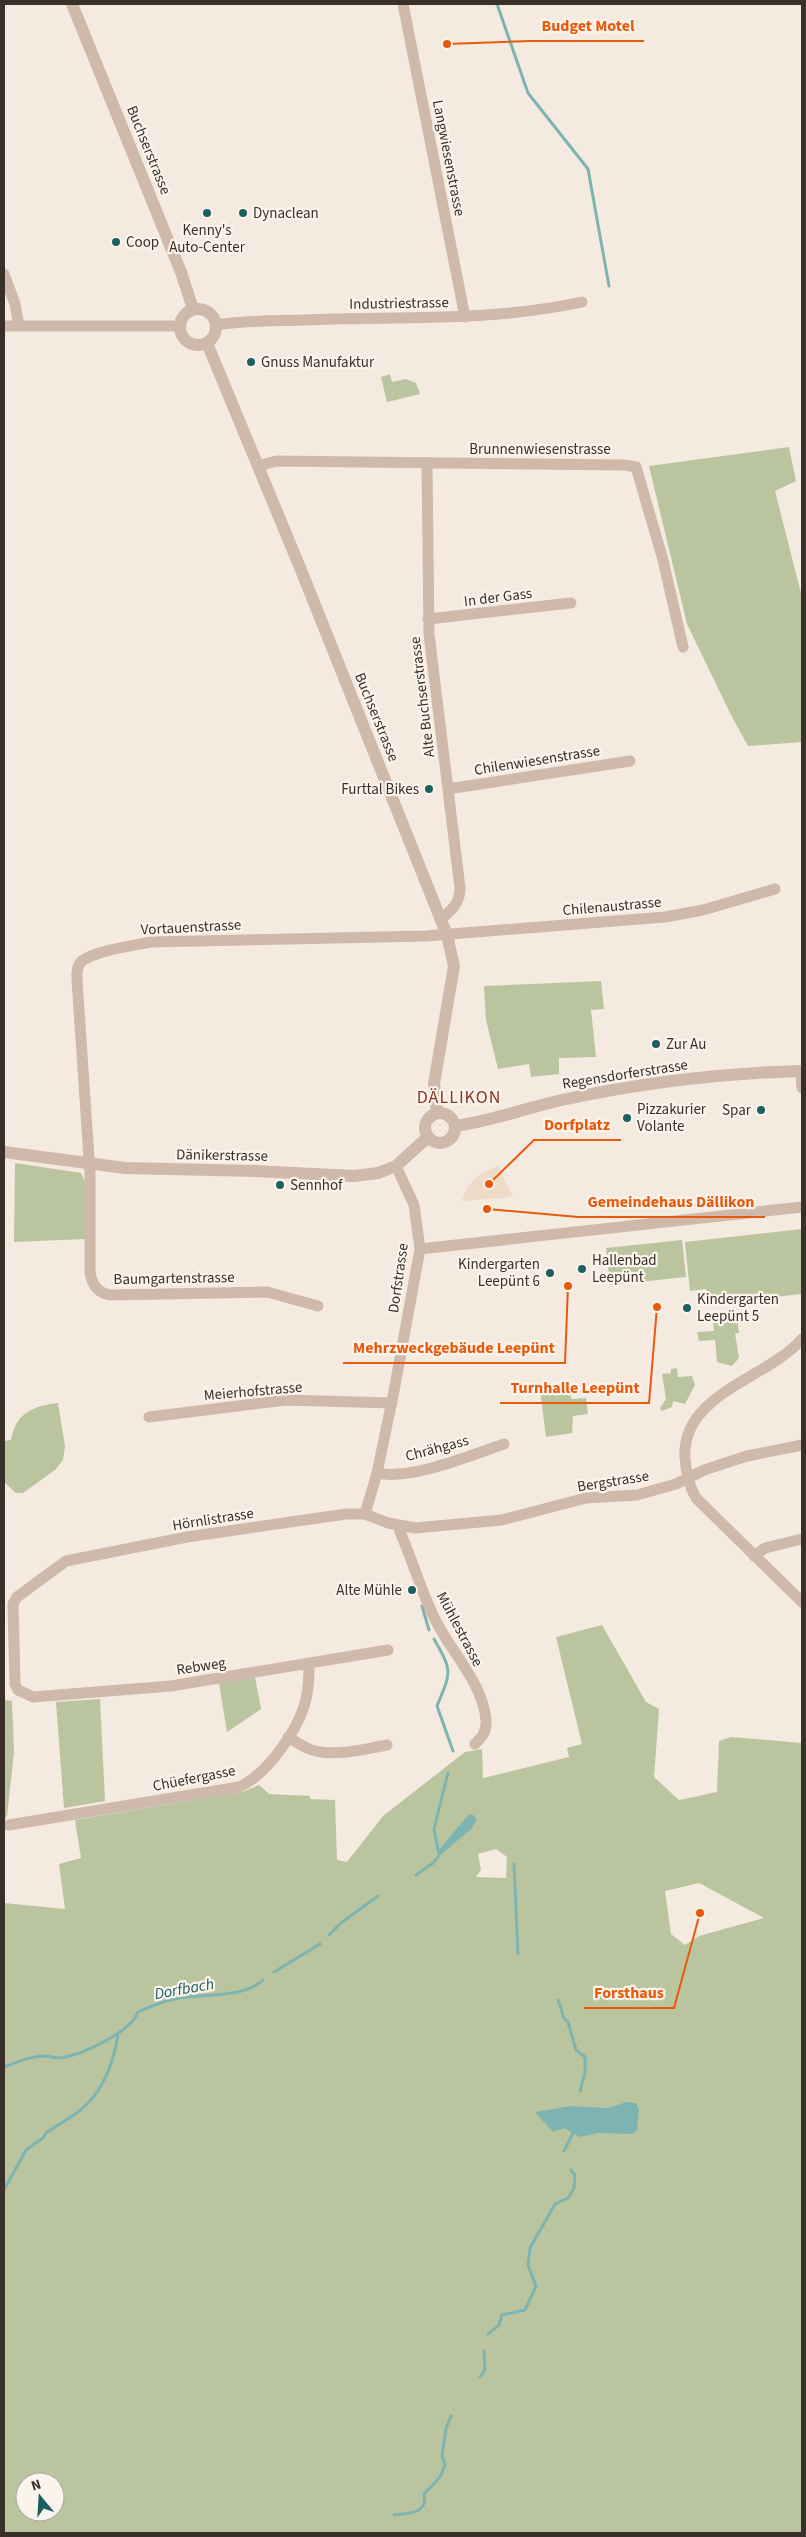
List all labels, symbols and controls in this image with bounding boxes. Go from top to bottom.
callout: Budget Motel [531,10,644,41]
text: Budget Motel [542,15,635,37]
street label: Langwiesenstrasse [427,98,470,218]
street label: Buchserstrasse [121,103,176,198]
place label: Dynaclean [253,203,319,224]
marker: Kenny's Auto-Center [201,207,213,219]
marker: Dynaclean [237,207,249,219]
place label: Kenny's Auto-Center [169,220,246,258]
place label: Coop [126,232,159,253]
marker: Coop [110,236,122,248]
street label: Industriestrasse [349,292,449,315]
place label: Gnuss Manufaktur [261,352,375,373]
marker: Gnuss Manufaktur [245,356,257,368]
street label: Brunnenwiesenstrasse [469,439,611,460]
street label: In der Gass [463,583,533,612]
street label: Alte Buchserstrasse [405,635,440,759]
street label: Buchserstrasse [349,670,404,765]
street label: Chilenwiesenstrasse [473,740,602,781]
place label: Furttal Bikes [341,779,419,800]
marker: Furttal Bikes [423,783,435,795]
street label: Chilenaustrasse [562,892,662,921]
street label: Vortauenstrasse [140,914,242,941]
place label: Zur Au [666,1034,706,1055]
marker: Zur Au [650,1038,662,1050]
street label: Regensdorferstrasse [561,1054,689,1095]
district label: DÄLLIKON [417,1085,501,1110]
place label: Pizzakurier Volante [637,1099,707,1137]
place label: Spar [722,1100,752,1121]
marker: Spar [755,1104,767,1116]
callout: Dorfplatz [534,1109,621,1140]
marker: Pizzakurier Volante [621,1112,633,1124]
text: Dorfplatz [544,1114,610,1136]
street label: Dänikerstrasse [176,1144,268,1167]
place label: Sennhof [290,1175,343,1196]
marker: Sennhof [274,1179,286,1191]
callout: Gemeindehaus Dällikon [578,1186,765,1217]
text: Gemeindehaus Dällikon [588,1191,754,1213]
street label: Dorfstrasse [383,1242,414,1314]
place label: Hallenbad Leepünt [592,1250,657,1288]
place label: Kindergarten Leepünt 6 [458,1254,540,1292]
marker: Hallenbad Leepünt [576,1263,588,1275]
street label: Baumgartenstrasse [113,1267,235,1290]
marker: Kindergarten Leepünt 6 [544,1267,556,1279]
place label: Kindergarten Leepünt 5 [697,1289,779,1327]
marker: Kindergarten Leepünt 5 [681,1302,693,1314]
callout: Mehrzweckgebäude Leepünt [343,1332,565,1363]
text: Mehrzweckgebäude Leepünt [353,1337,555,1359]
callout: Turnhalle Leepünt [500,1372,649,1403]
street label: Meierhofstrasse [203,1377,303,1406]
text: Turnhalle Leepünt [510,1377,640,1399]
street label: Chrähgass [403,1430,471,1467]
street label: Bergstrasse [576,1465,650,1498]
street label: Hörnlistrasse [171,1503,255,1536]
place label: Alte Mühle [336,1580,402,1601]
marker: Alte Mühle [406,1584,418,1596]
street label: Mühlestrasse [431,1588,488,1670]
street label: Rebweg [175,1652,228,1681]
street label: Chüefergasse [151,1760,237,1797]
water label: Dorfbach [153,1973,216,2005]
callout: Forsthaus [584,1977,674,2008]
text: Forsthaus [594,1982,664,2004]
north arrow [15,2472,65,2522]
text: N [29,2475,44,2497]

